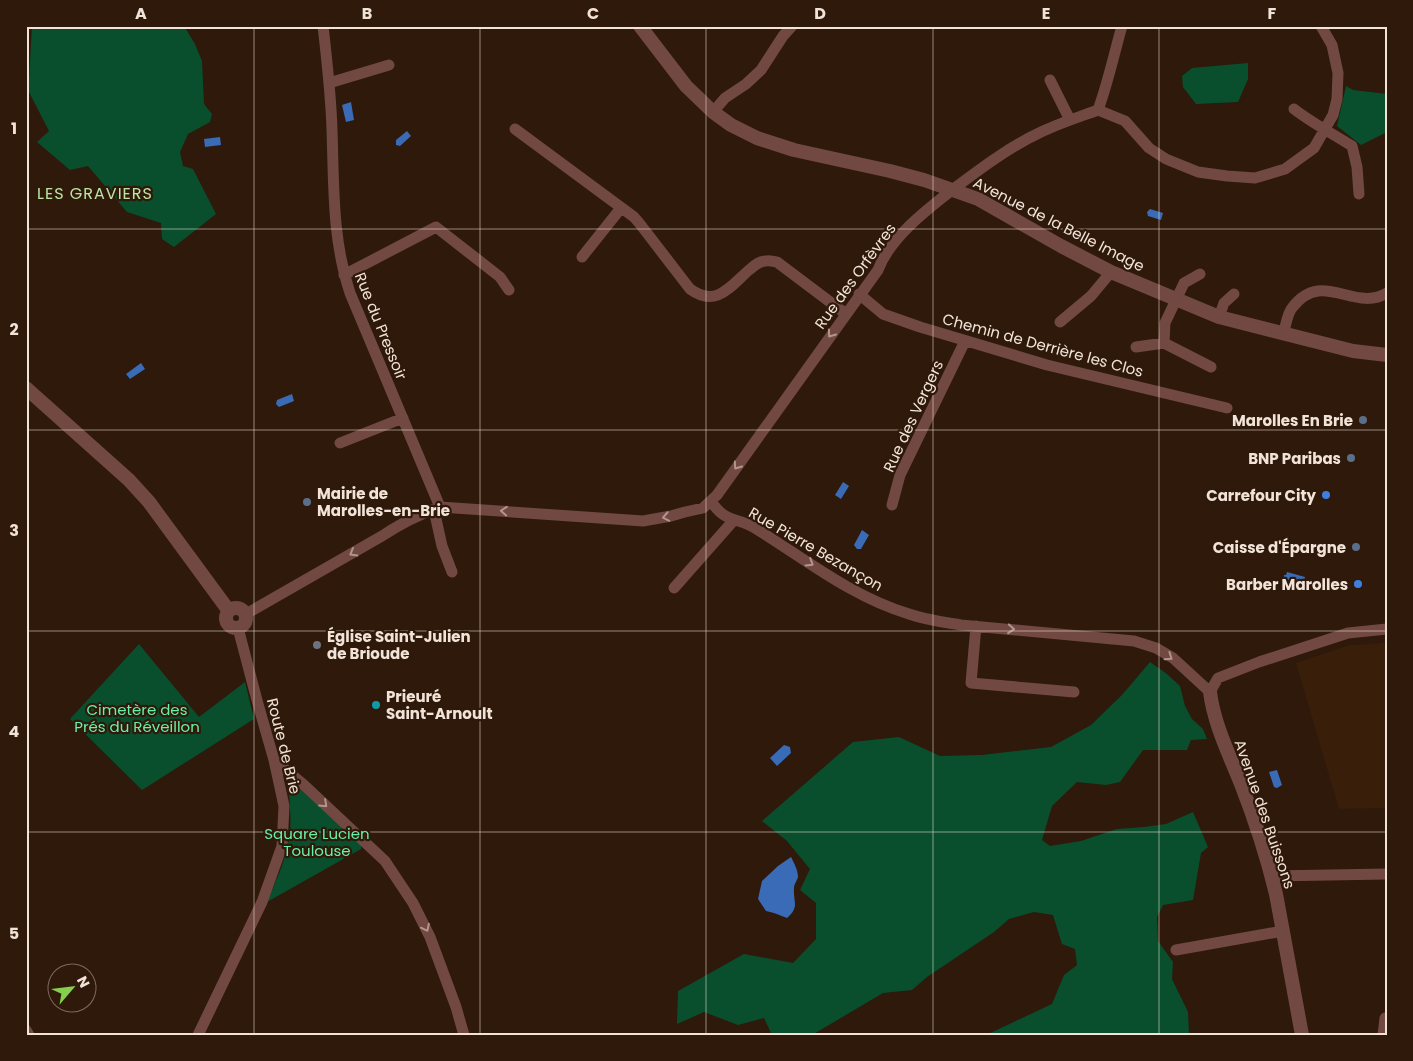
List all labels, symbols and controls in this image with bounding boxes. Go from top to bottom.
text: A [135,2,147,25]
text: B [362,2,372,25]
text: C [587,2,599,25]
text: D [814,2,826,25]
text: E [1042,2,1050,25]
text: F [1268,2,1277,25]
text: 1 [11,117,17,140]
street label: Avenue de la Belle Image [970,172,1148,276]
district label: LES GRAVIERS [37,182,153,205]
street label: Rue des Orfèvres [809,219,901,333]
street label: Rue du Pressoir [350,269,412,383]
street label: Chemin de Derrière les Clos [940,308,1146,382]
text: 2 [9,318,19,341]
one-way arrow [828,328,837,338]
street label: Rue des Vergers [878,356,948,475]
place label: Marolles En Brie [1232,410,1353,431]
marker: Marolles En Brie [1357,414,1369,426]
place label: BNP Paribas [1248,448,1341,469]
marker: BNP Paribas [1345,452,1357,464]
one-way arrow [734,461,743,470]
place label: Mairie de Marolles-en-Brie [317,483,450,521]
place label: Carrefour City [1206,485,1317,506]
marker: Carrefour City [1320,489,1332,501]
marker: Mairie de Marolles-en-Brie [301,496,313,508]
street label: Rue Pierre Bezançon [745,502,887,596]
one-way arrow [500,506,508,517]
one-way arrow [661,511,670,522]
text: 3 [9,519,19,542]
place label: Caisse d'Épargne [1213,537,1346,558]
marker: Caisse d'Épargne [1350,541,1362,553]
one-way arrow [350,547,359,557]
one-way arrow [805,557,814,567]
place label: Barber Marolles [1226,574,1348,595]
marker: Barber Marolles [1352,578,1364,590]
one-way arrow [1007,624,1015,635]
place label: Église Saint-Julien de Brioude [327,626,471,664]
marker: Église Saint-Julien de Brioude [311,639,323,651]
one-way arrow [1164,650,1173,660]
place label: Prieuré Saint-Arnoult [386,686,493,724]
street label: Route de Brie [262,696,306,796]
park label: Cimetère des Prés du Réveillon [74,699,200,737]
marker: Prieuré Saint-Arnoult [370,699,382,711]
text: 4 [9,720,20,743]
street label: Avenue des Buissons [1230,736,1301,892]
one-way arrow [318,798,327,807]
park label: Square Lucien Toulouse [264,823,370,861]
text: 5 [9,922,19,945]
one-way arrow [420,923,430,932]
north arrow [48,964,98,1014]
text: N [72,973,95,991]

